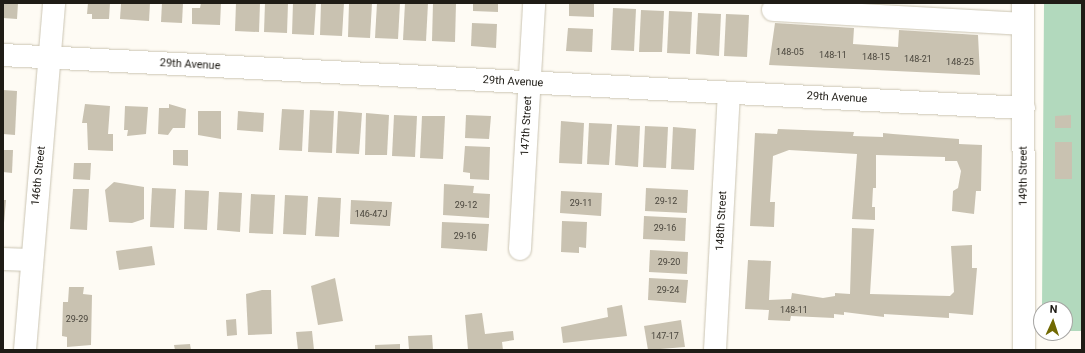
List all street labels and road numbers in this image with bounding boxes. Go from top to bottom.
street label: 29th Avenue [159,57,221,73]
street label: 29th Avenue [482,74,544,90]
street label: 29th Avenue [806,90,868,106]
street label: 147th Street [519,96,535,156]
street label: 146th Street [29,145,49,207]
street label: 149th Street [1017,146,1031,206]
street label: 148th Street [714,191,730,251]

